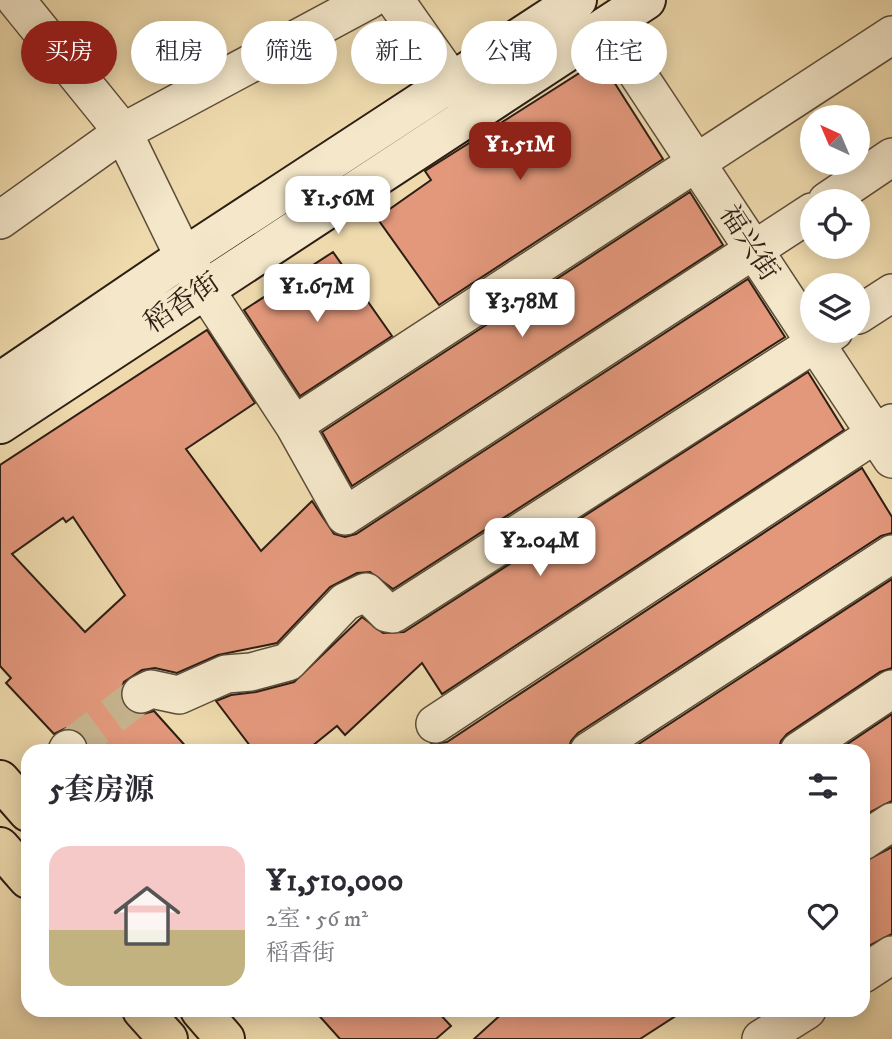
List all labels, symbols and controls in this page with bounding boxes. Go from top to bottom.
chip: 买房 [21,21,117,84]
chip: 租房 [131,21,227,84]
chip: 筛选 [241,21,337,84]
chip: 新上 [351,21,447,84]
chip: 公寓 [461,21,557,84]
chip: 住宅 [571,21,667,84]
north arrow [800,105,870,175]
map controls [800,105,870,343]
pin: ¥1.51M [463,122,577,182]
text: ¥1.51M [485,130,555,159]
pin: ¥1.56M [281,176,395,236]
text: ¥1.56M [301,184,375,213]
button: locate [800,189,870,259]
street label: 福兴街 [711,198,787,288]
pin: ¥1.67M [260,264,374,324]
street label: 稻香街 [137,265,227,341]
text: ¥1.67M [280,272,354,301]
button: layers [800,273,870,343]
pin: ¥3.78M [465,280,579,339]
text: ¥3.78M [486,287,558,316]
pin: ¥2.04M [483,518,597,578]
text: ¥2.04M [500,526,580,555]
icon: filters [804,767,842,805]
text: 5套房源 [49,772,154,809]
text: ¥1,510,000 [266,863,403,900]
icon: home [105,874,189,958]
icon: heart [804,897,842,935]
text: 2室 · 56 m² [266,905,368,934]
text: 稻香街 [266,939,335,968]

